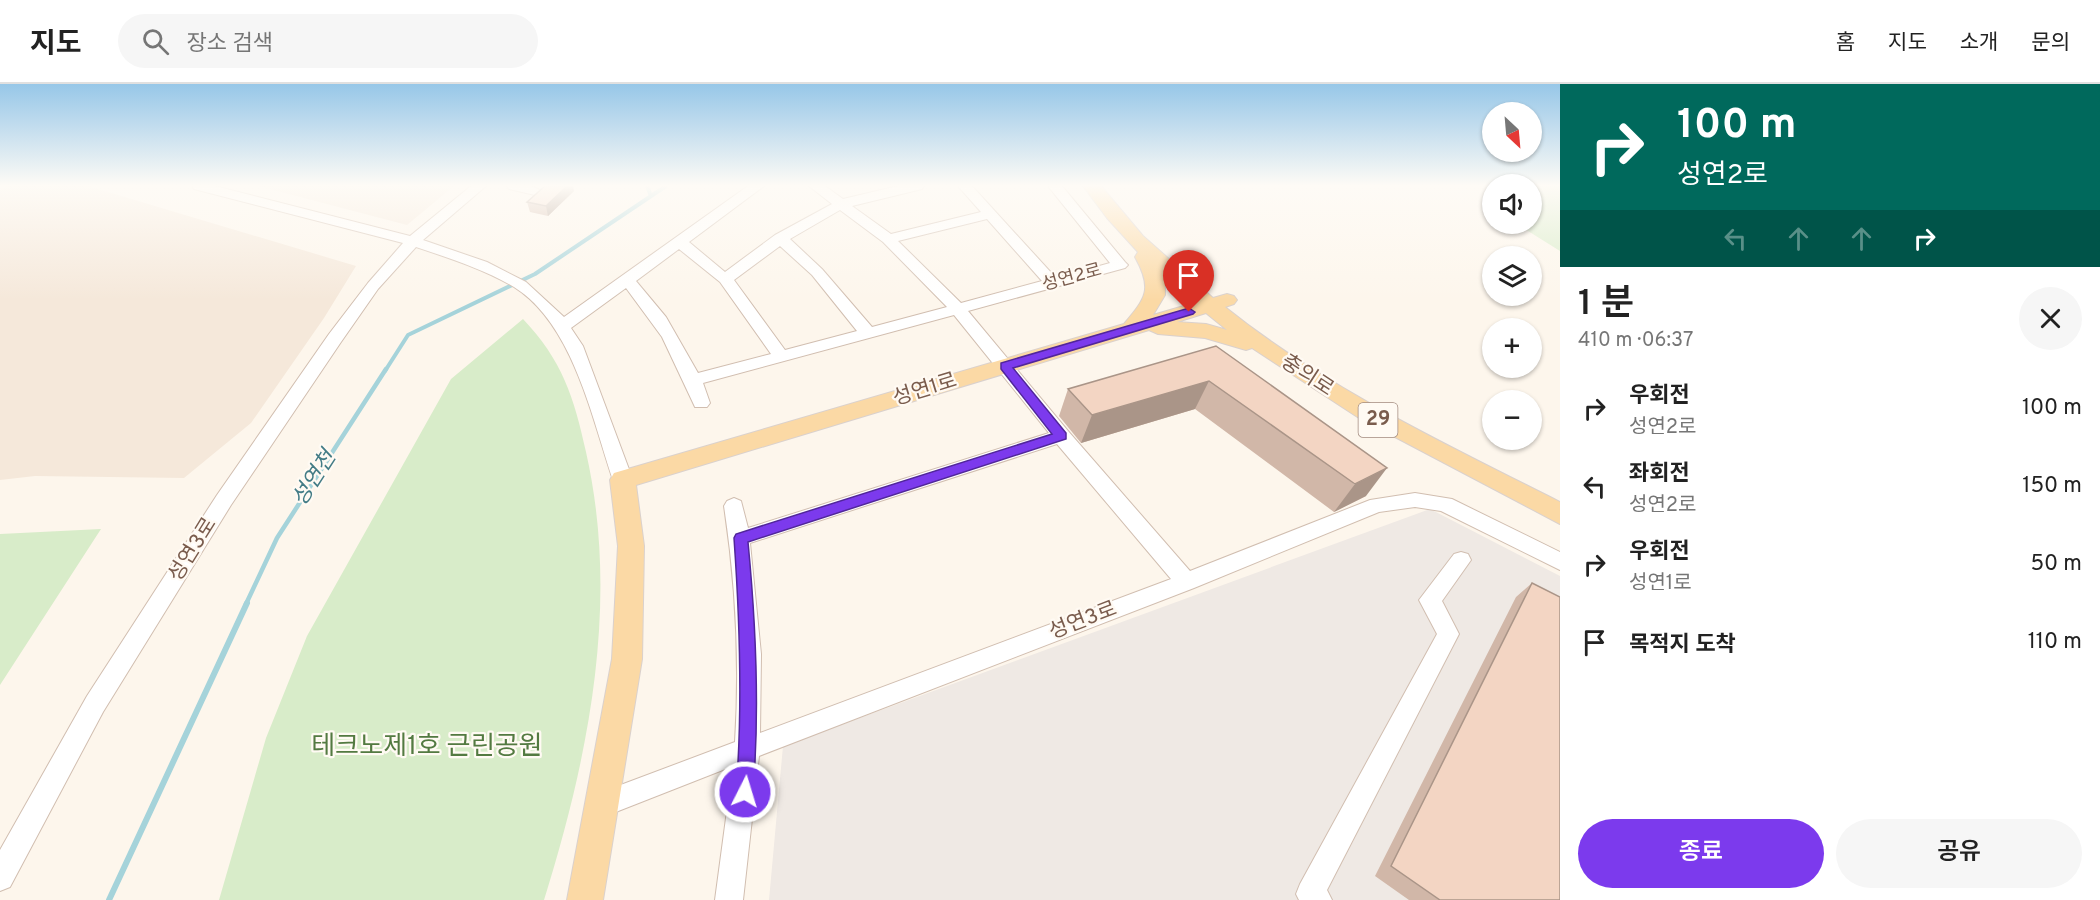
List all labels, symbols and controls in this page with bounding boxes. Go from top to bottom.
search box [118,14,538,68]
icon: search [139,25,172,58]
text: 지도 [30,27,82,63]
text: 홈 [1836,30,1855,57]
text: 지도 [1888,30,1927,57]
text: 소개 [1960,30,1998,57]
text: 문의 [2031,30,2070,57]
text: 장소 검색 [187,31,273,58]
text: 100 m [1677,100,1796,153]
north arrow [1482,102,1542,162]
map controls [1482,102,1542,450]
icon: right [1578,108,1656,186]
text: 성연2로 [1677,159,1768,193]
button: sound [1482,174,1542,234]
icon: left [1719,222,1752,255]
icon: ahead [1782,222,1815,255]
icon: ahead [1845,222,1878,255]
icon: right [1908,222,1941,255]
button: layers [1482,246,1542,306]
pin [1163,250,1214,312]
street label: 성연2로 [1040,259,1104,297]
icon: arrive [1172,259,1205,292]
text: 1 분 [1578,282,1634,328]
button: close [2019,287,2082,350]
button: + [1482,318,1542,378]
text: 410 m · 06:37 [1578,328,1693,354]
street label: 충의로 [1275,349,1339,403]
street label: 성연1로 [890,367,960,413]
text: 우회전 [1629,383,1690,410]
button: − [1482,390,1542,450]
icon: right [1578,392,1611,425]
text: 100 m [2022,395,2082,422]
road number: 29 [1358,403,1398,437]
text: 성연2로 [1629,415,1696,441]
water label: 성연천 [287,444,344,512]
text: 좌회전 [1629,461,1690,488]
icon: left [1578,470,1611,503]
text: 150 m [2022,473,2082,500]
text: 성연2로 [1629,493,1696,519]
street label: 성연3로 [163,513,223,587]
text: 우회전 [1629,539,1690,566]
icon: right [1578,548,1611,581]
text: 50 m [2030,551,2082,578]
text: 성연1로 [1629,571,1692,597]
street label: 성연3로 [1045,596,1121,646]
icon: arrive [1578,626,1611,659]
text: 110 m [2028,629,2082,656]
text: 목적지 도착 [1629,632,1736,659]
park label: 테크노제1호 근린공원 [311,731,543,764]
position arrow [713,760,777,824]
button: 종료 [1578,819,1824,888]
button: 공유 [1836,819,2082,888]

